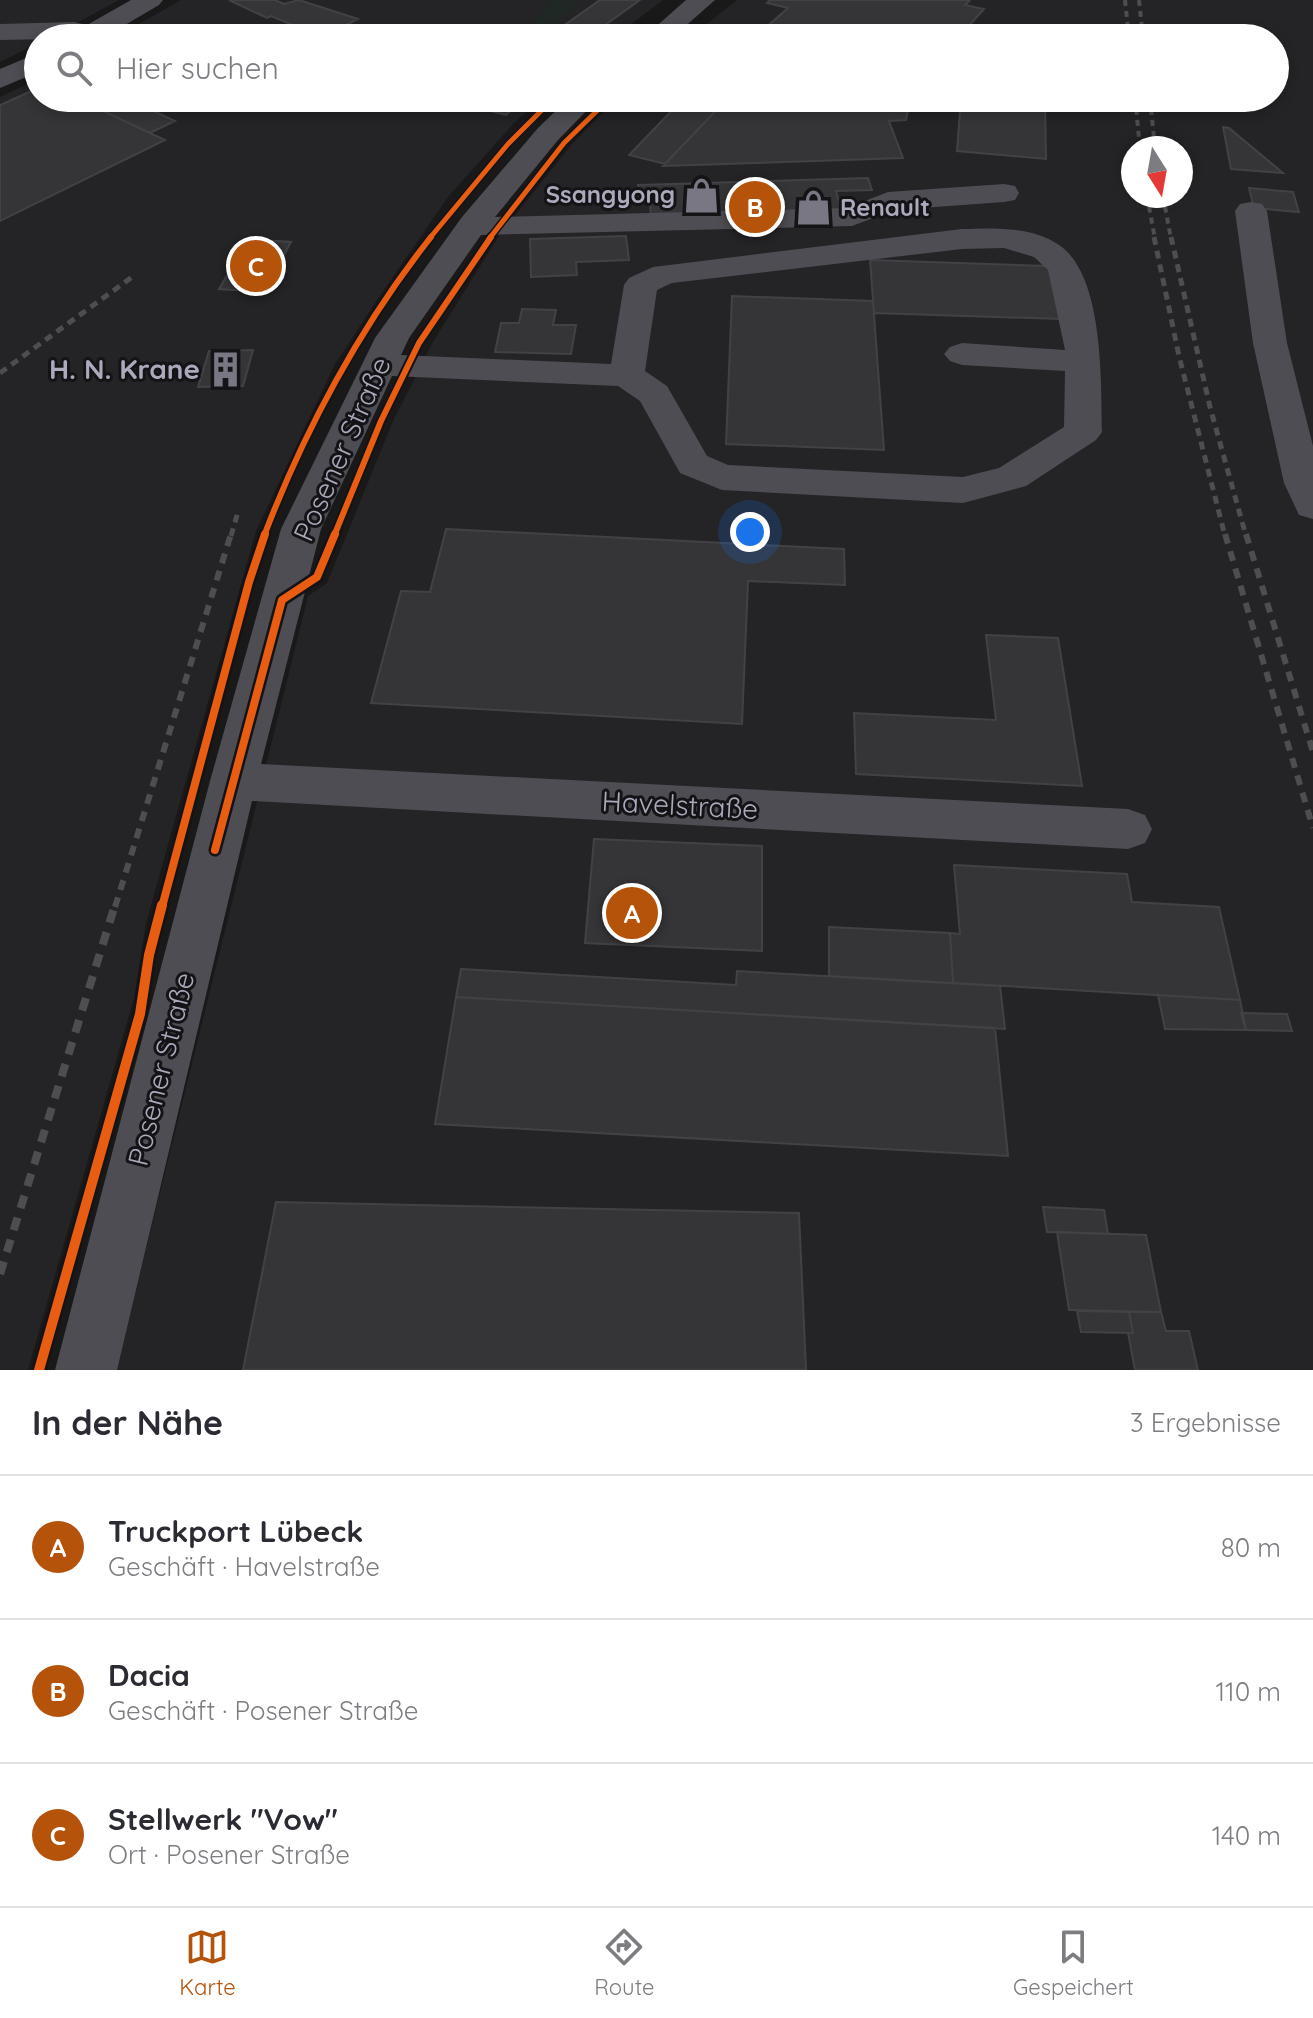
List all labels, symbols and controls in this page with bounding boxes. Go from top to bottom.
search box [24,24,1289,112]
icon: search [52,46,96,90]
text: Hier suchen [116,49,279,87]
north arrow [1121,136,1193,208]
shop icon: Ssangyong [682,176,720,214]
pin: B [729,177,781,237]
place label: Ssangyong [546,179,675,209]
shop icon: Renault [795,189,833,227]
place label: Renault [840,192,930,222]
pin: C [230,236,282,296]
building icon: H. N. Krane [207,350,245,388]
place label: H. N. Krane [49,351,200,386]
street label: Posener Straße [285,351,398,546]
your location [730,512,770,552]
street label: Havelstraße [601,783,759,826]
pin: A [606,883,658,943]
street label: Posener Straße [120,969,201,1169]
text: In der Nähe [32,1401,223,1444]
text: 3 Ergebnisse [1130,1406,1281,1439]
text: Truckport Lübeck [108,1512,363,1550]
text: A [50,1531,66,1564]
text: 80 m [1221,1531,1281,1564]
text: Geschäft · Havelstraße [108,1550,380,1583]
text: Dacia [108,1656,190,1694]
text: B [49,1675,67,1708]
text: 110 m [1215,1675,1281,1708]
text: Geschäft · Posener Straße [108,1694,418,1727]
text: Stellwerk "Vow" [108,1800,338,1838]
text: C [50,1819,66,1852]
text: 140 m [1212,1819,1281,1852]
text: Ort · Posener Straße [108,1838,350,1871]
tab: Karte [179,1925,236,2001]
tab: Route [594,1925,654,2001]
tab: Gespeichert [1013,1925,1134,2001]

